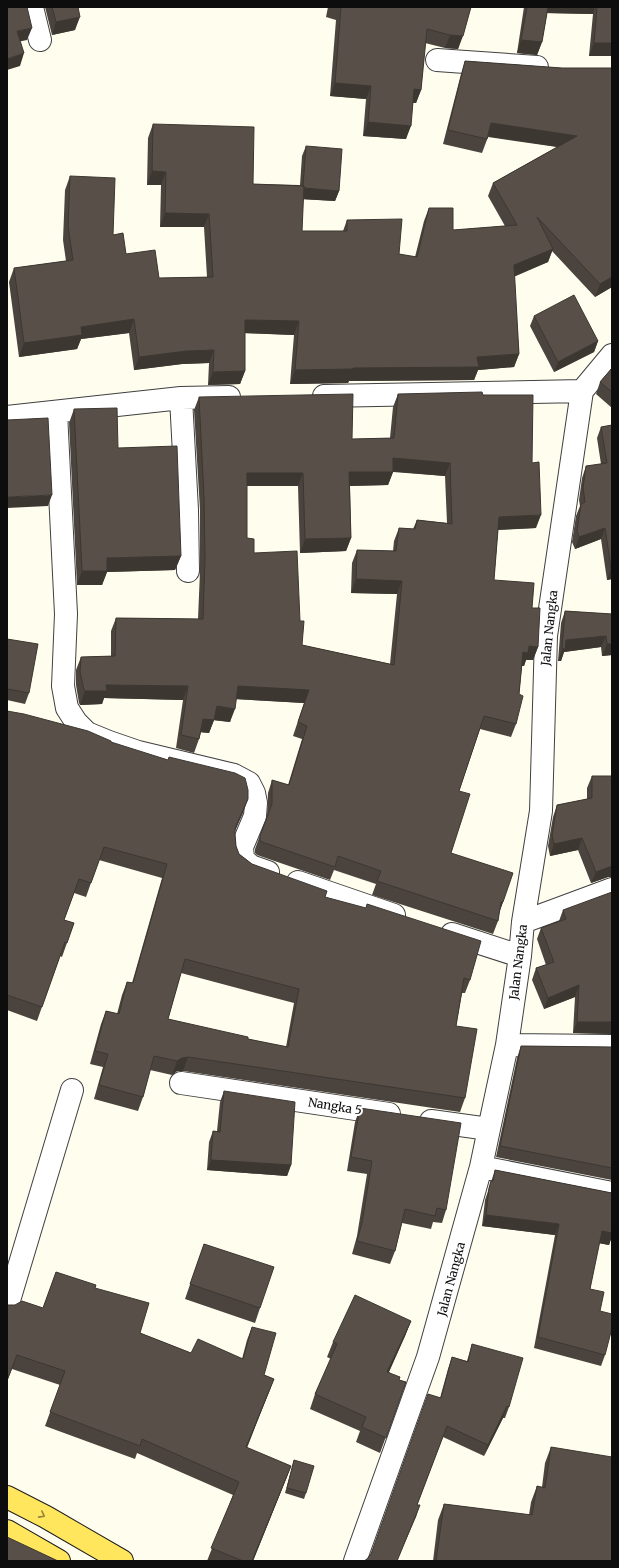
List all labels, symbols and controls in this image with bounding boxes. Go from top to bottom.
street label: Jalan Nangka [537,589,560,668]
street label: Jalan Nangka [506,923,530,1002]
street label: Nangka 5 [307,1094,363,1118]
street label: Jalan Nangka [434,1240,468,1319]
one-way arrow [37,1510,45,1518]

